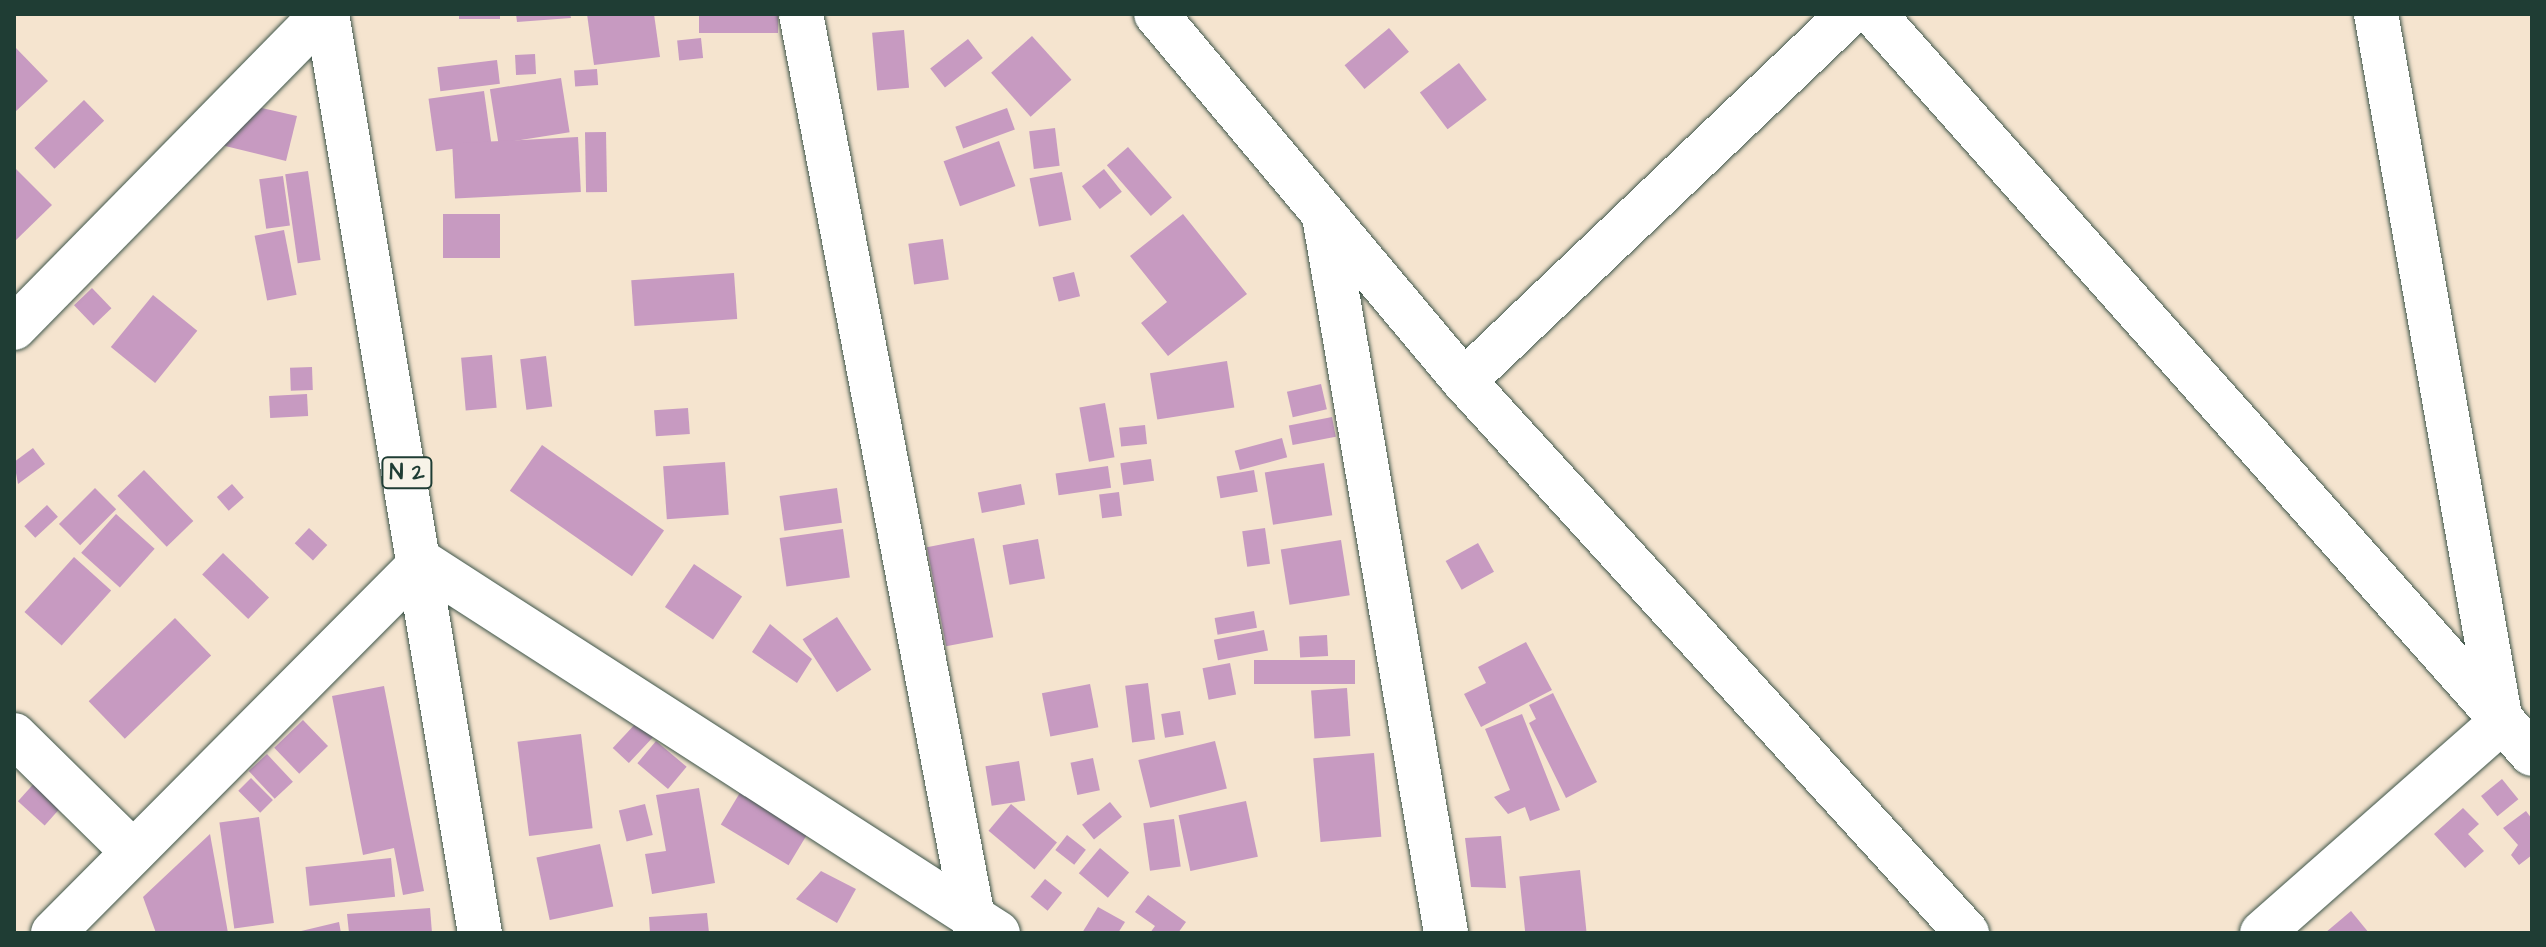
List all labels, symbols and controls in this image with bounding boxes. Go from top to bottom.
road number: N 2 [381,455,433,491]

